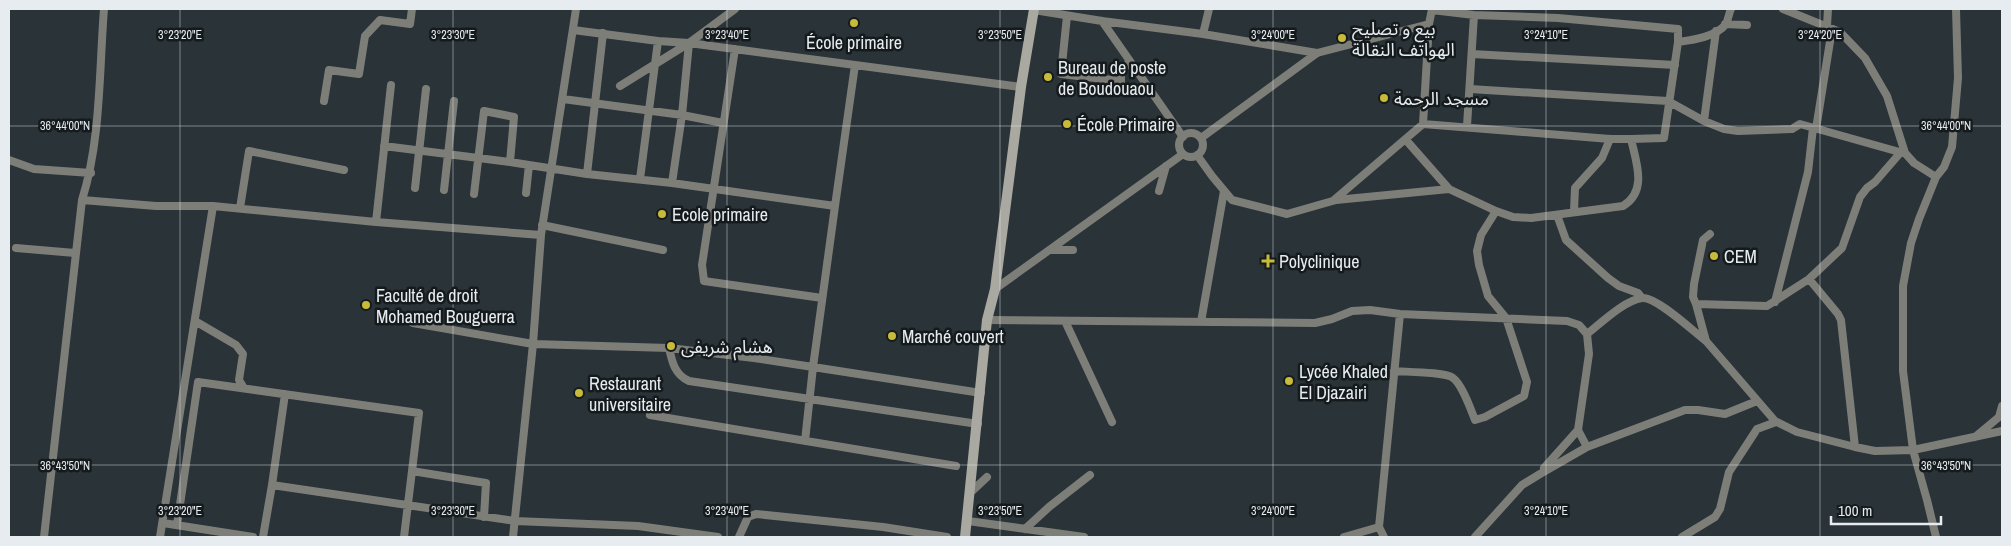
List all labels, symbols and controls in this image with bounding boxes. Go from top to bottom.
place label: بيع و تصليح الهواتف النقالة [1352,16,1455,62]
marker: École primaire [848,17,860,29]
text: 3°23'20"E [158,27,202,43]
text: 3°23'30"E [431,27,475,43]
text: 3°23'40"E [705,27,749,43]
text: 3°23'50"E [978,27,1022,43]
text: 3°24'00"E [1251,27,1295,43]
text: 3°24'10"E [1524,27,1568,43]
text: 3°24'20"E [1798,27,1842,43]
place label: École primaire [806,30,902,55]
marker: بيع و تصليح الهواتف النقالة [1336,32,1348,44]
place label: Bureau de poste de Boudouaou [1058,55,1166,101]
marker: Bureau de poste de Boudouaou [1042,71,1054,83]
place label: مسجد الرحمة [1394,86,1489,111]
marker: مسجد الرحمة [1378,92,1390,104]
place label: École Primaire [1077,112,1175,137]
text: 36°44'00"N [40,118,90,134]
marker: École Primaire [1061,118,1073,130]
text: 36°44'00"N [1921,118,1971,134]
place label: Ecole primaire [672,202,768,227]
marker: Ecole primaire [656,208,668,220]
place label: CEM [1724,244,1757,269]
place label: Polyclinique [1279,249,1359,274]
marker: CEM [1708,250,1720,262]
marker: Polyclinique [1261,254,1275,268]
place label: Faculté de droit Mohamed Bouguerra [376,283,515,329]
marker: Faculté de droit Mohamed Bouguerra [360,299,372,311]
place label: Marché couvert [902,324,1004,349]
marker: Marché couvert [886,330,898,342]
place label: هشام شريفى [681,334,773,361]
marker: هشام شريفى [665,340,677,352]
place label: Lycée Khaled El Djazairi [1299,359,1388,405]
place label: Restaurant universitaire [589,371,671,417]
marker: Lycée Khaled El Djazairi [1283,375,1295,387]
marker: Restaurant universitaire [573,387,585,399]
text: 36°43'50"N [40,458,90,474]
text: 36°43'50"N [1921,458,1971,474]
scale bar [1831,494,1941,526]
text: 100 m [1838,500,1872,521]
text: 3°23'20"E [158,503,202,519]
text: 3°23'30"E [431,503,475,519]
text: 3°23'40"E [705,503,749,519]
text: 3°23'50"E [978,503,1022,519]
text: 3°24'00"E [1251,503,1295,519]
text: 3°24'10"E [1524,503,1568,519]

